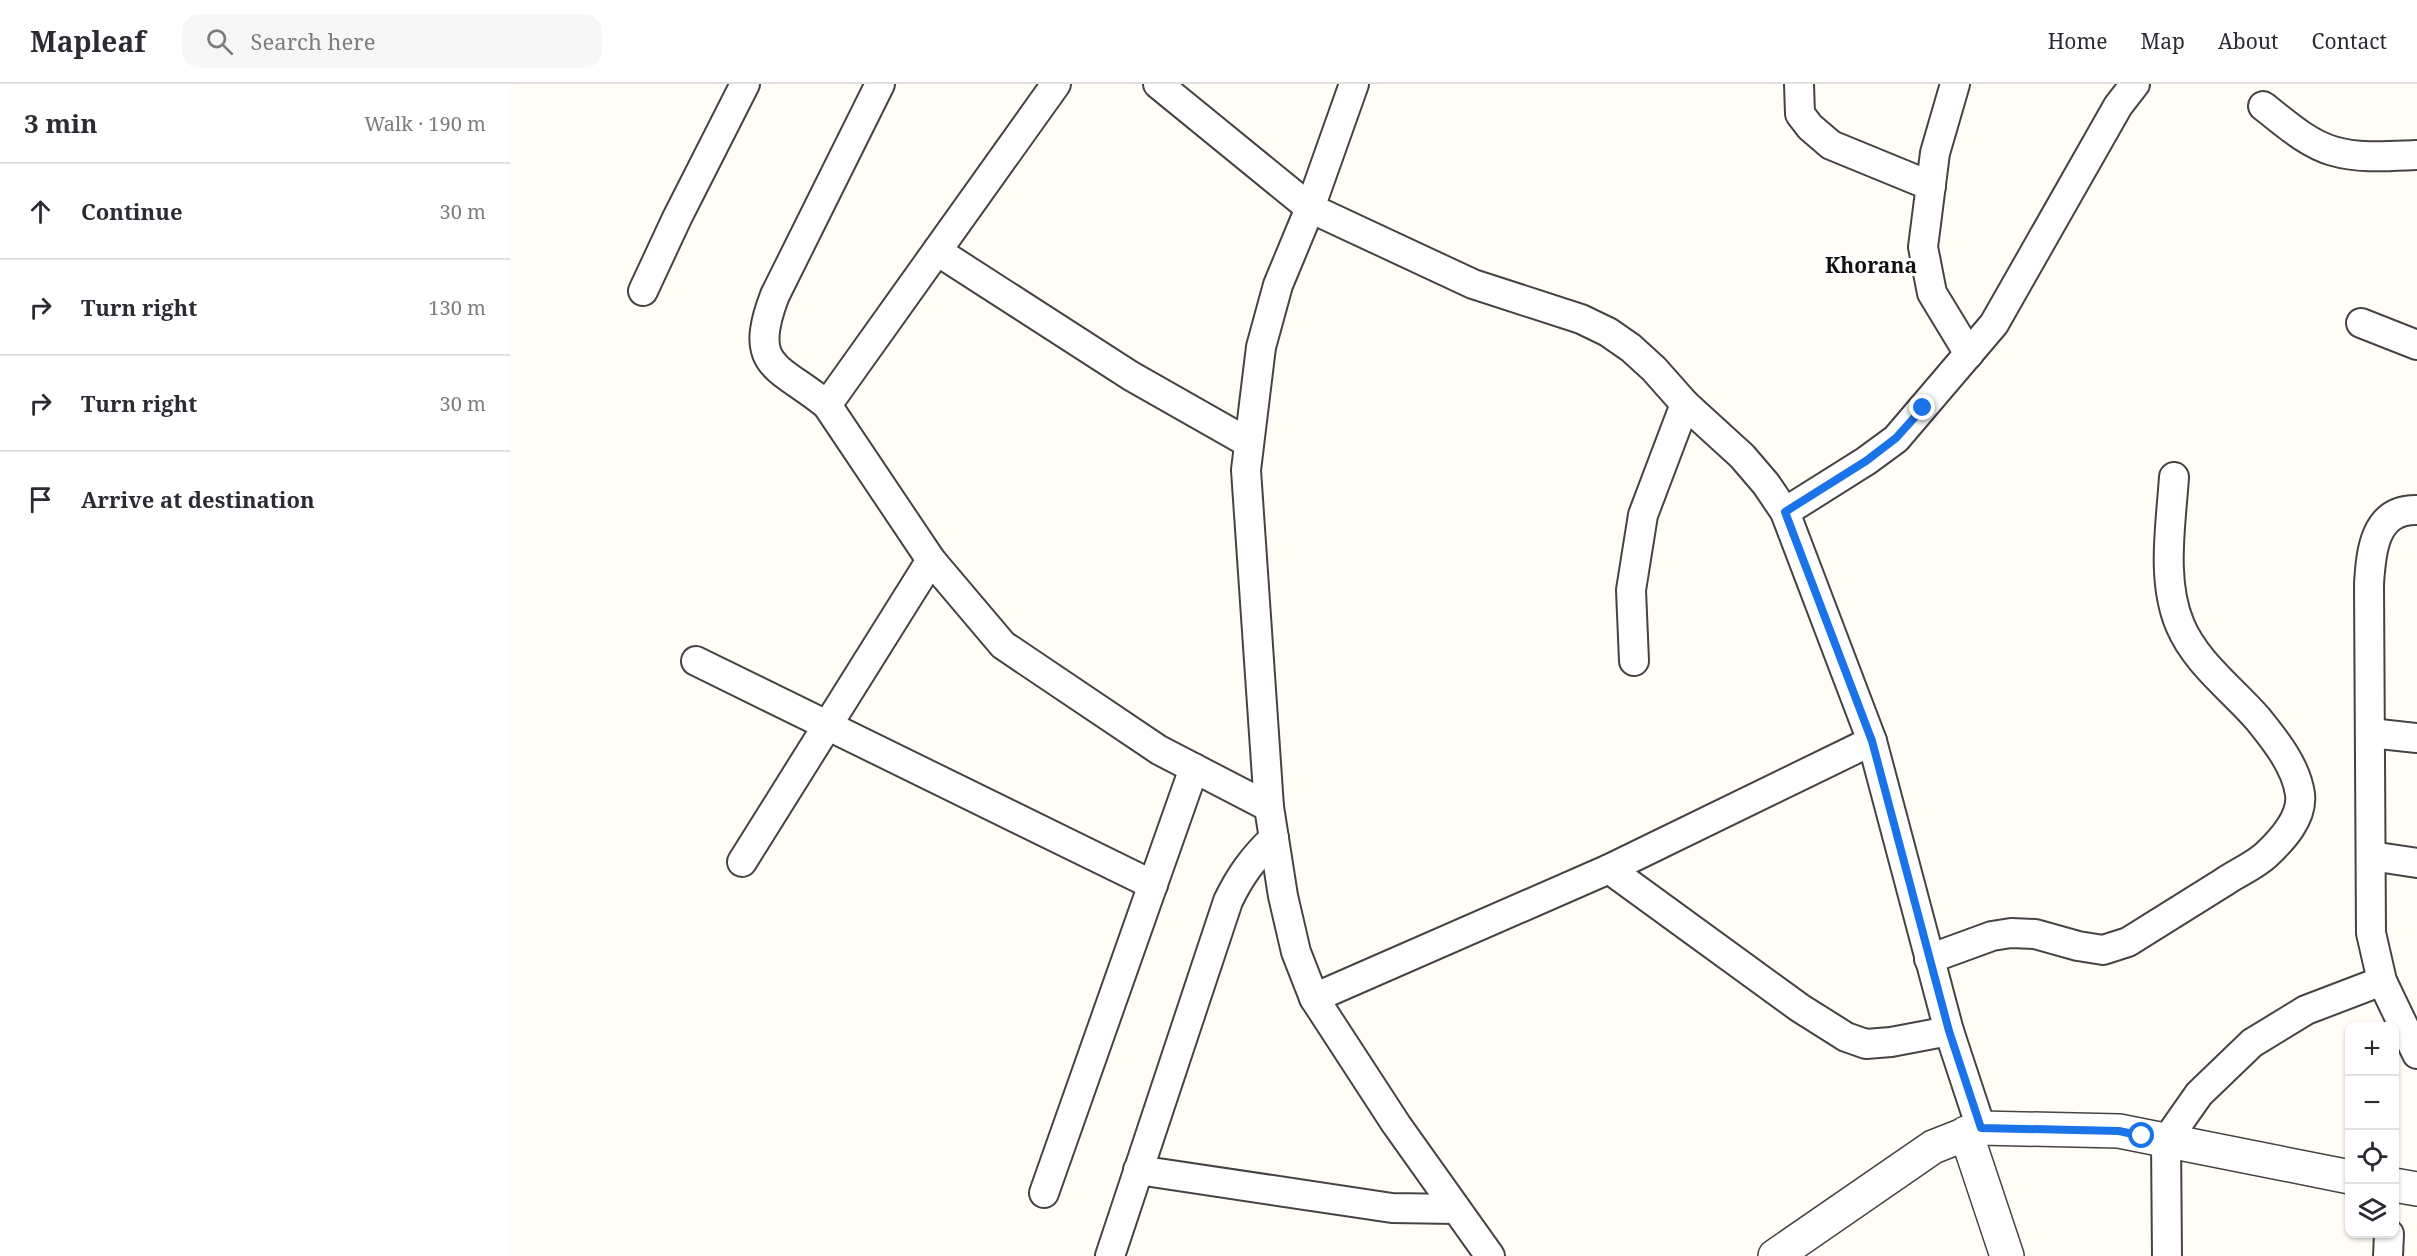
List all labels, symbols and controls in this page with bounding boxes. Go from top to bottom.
search box [182,14,602,68]
text: Mapleaf [30,22,146,60]
icon: search [203,25,236,58]
text: Search here [251,26,375,56]
text: Home [2048,27,2108,55]
text: Map [2141,27,2185,55]
text: About [2218,27,2279,55]
text: Contact [2312,27,2387,55]
text: 3 min [24,105,98,141]
text: Walk · 190 m [364,110,486,137]
icon: ahead [24,195,57,228]
text: Continue [81,196,183,226]
text: 30 m [440,198,486,225]
district label: Khorana [1825,251,1917,279]
icon: right [24,291,57,324]
text: Turn right [81,292,197,322]
text: 130 m [428,294,486,321]
icon: right [24,387,57,420]
text: Turn right [81,388,197,418]
text: 30 m [440,390,486,417]
route end [1909,394,1935,420]
icon: arrive [24,483,57,516]
text: Arrive at destination [81,484,315,514]
map controls [2345,1022,2399,1238]
button: + [2345,1022,2399,1076]
button: − [2345,1076,2399,1130]
route start [2128,1122,2154,1148]
button: locate [2345,1130,2399,1184]
button: layers [2345,1184,2399,1238]

